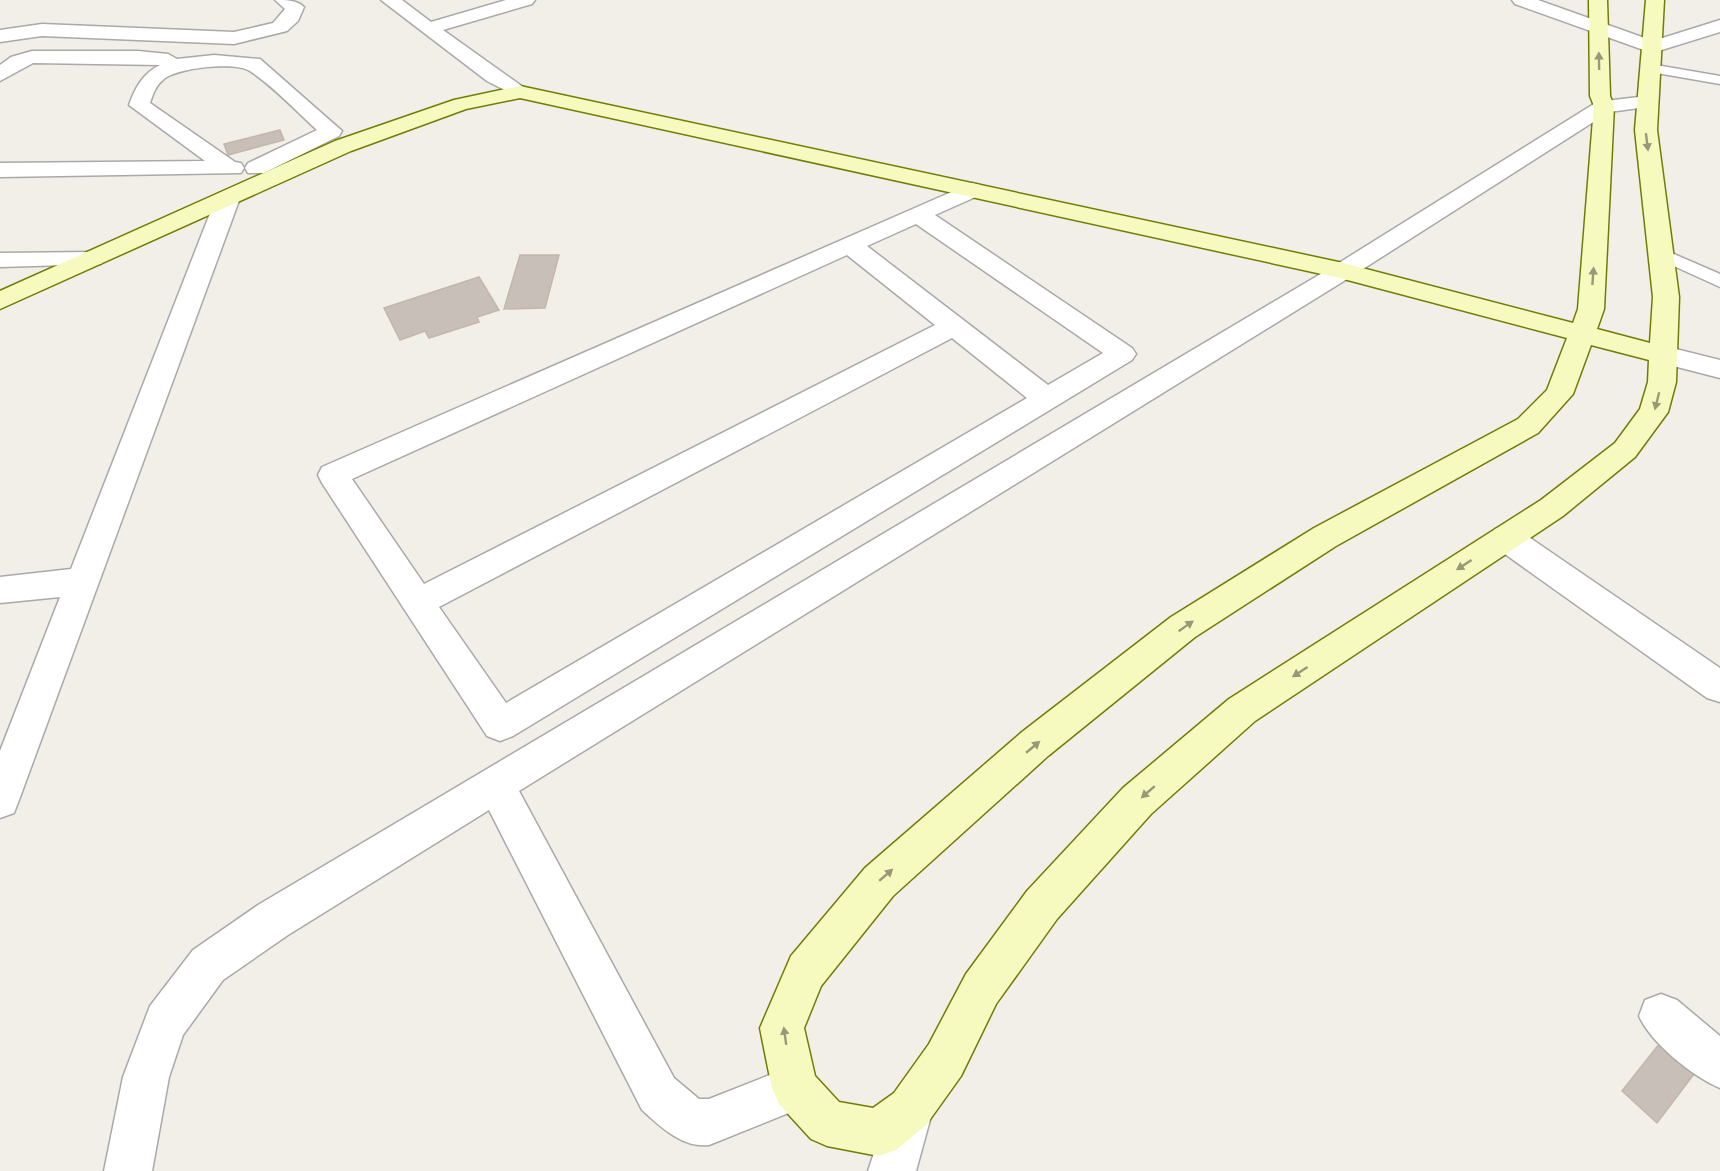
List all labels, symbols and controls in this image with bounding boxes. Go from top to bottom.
one-way arrow [1595,52,1604,71]
one-way arrow [1642,133,1652,152]
one-way arrow [1589,266,1598,285]
one-way arrow [1652,392,1662,410]
one-way arrow [1456,559,1472,571]
one-way arrow [1178,621,1194,632]
one-way arrow [1292,666,1309,677]
one-way arrow [1025,740,1041,753]
one-way arrow [1141,785,1156,798]
one-way arrow [879,868,894,882]
one-way arrow [780,1026,789,1045]

